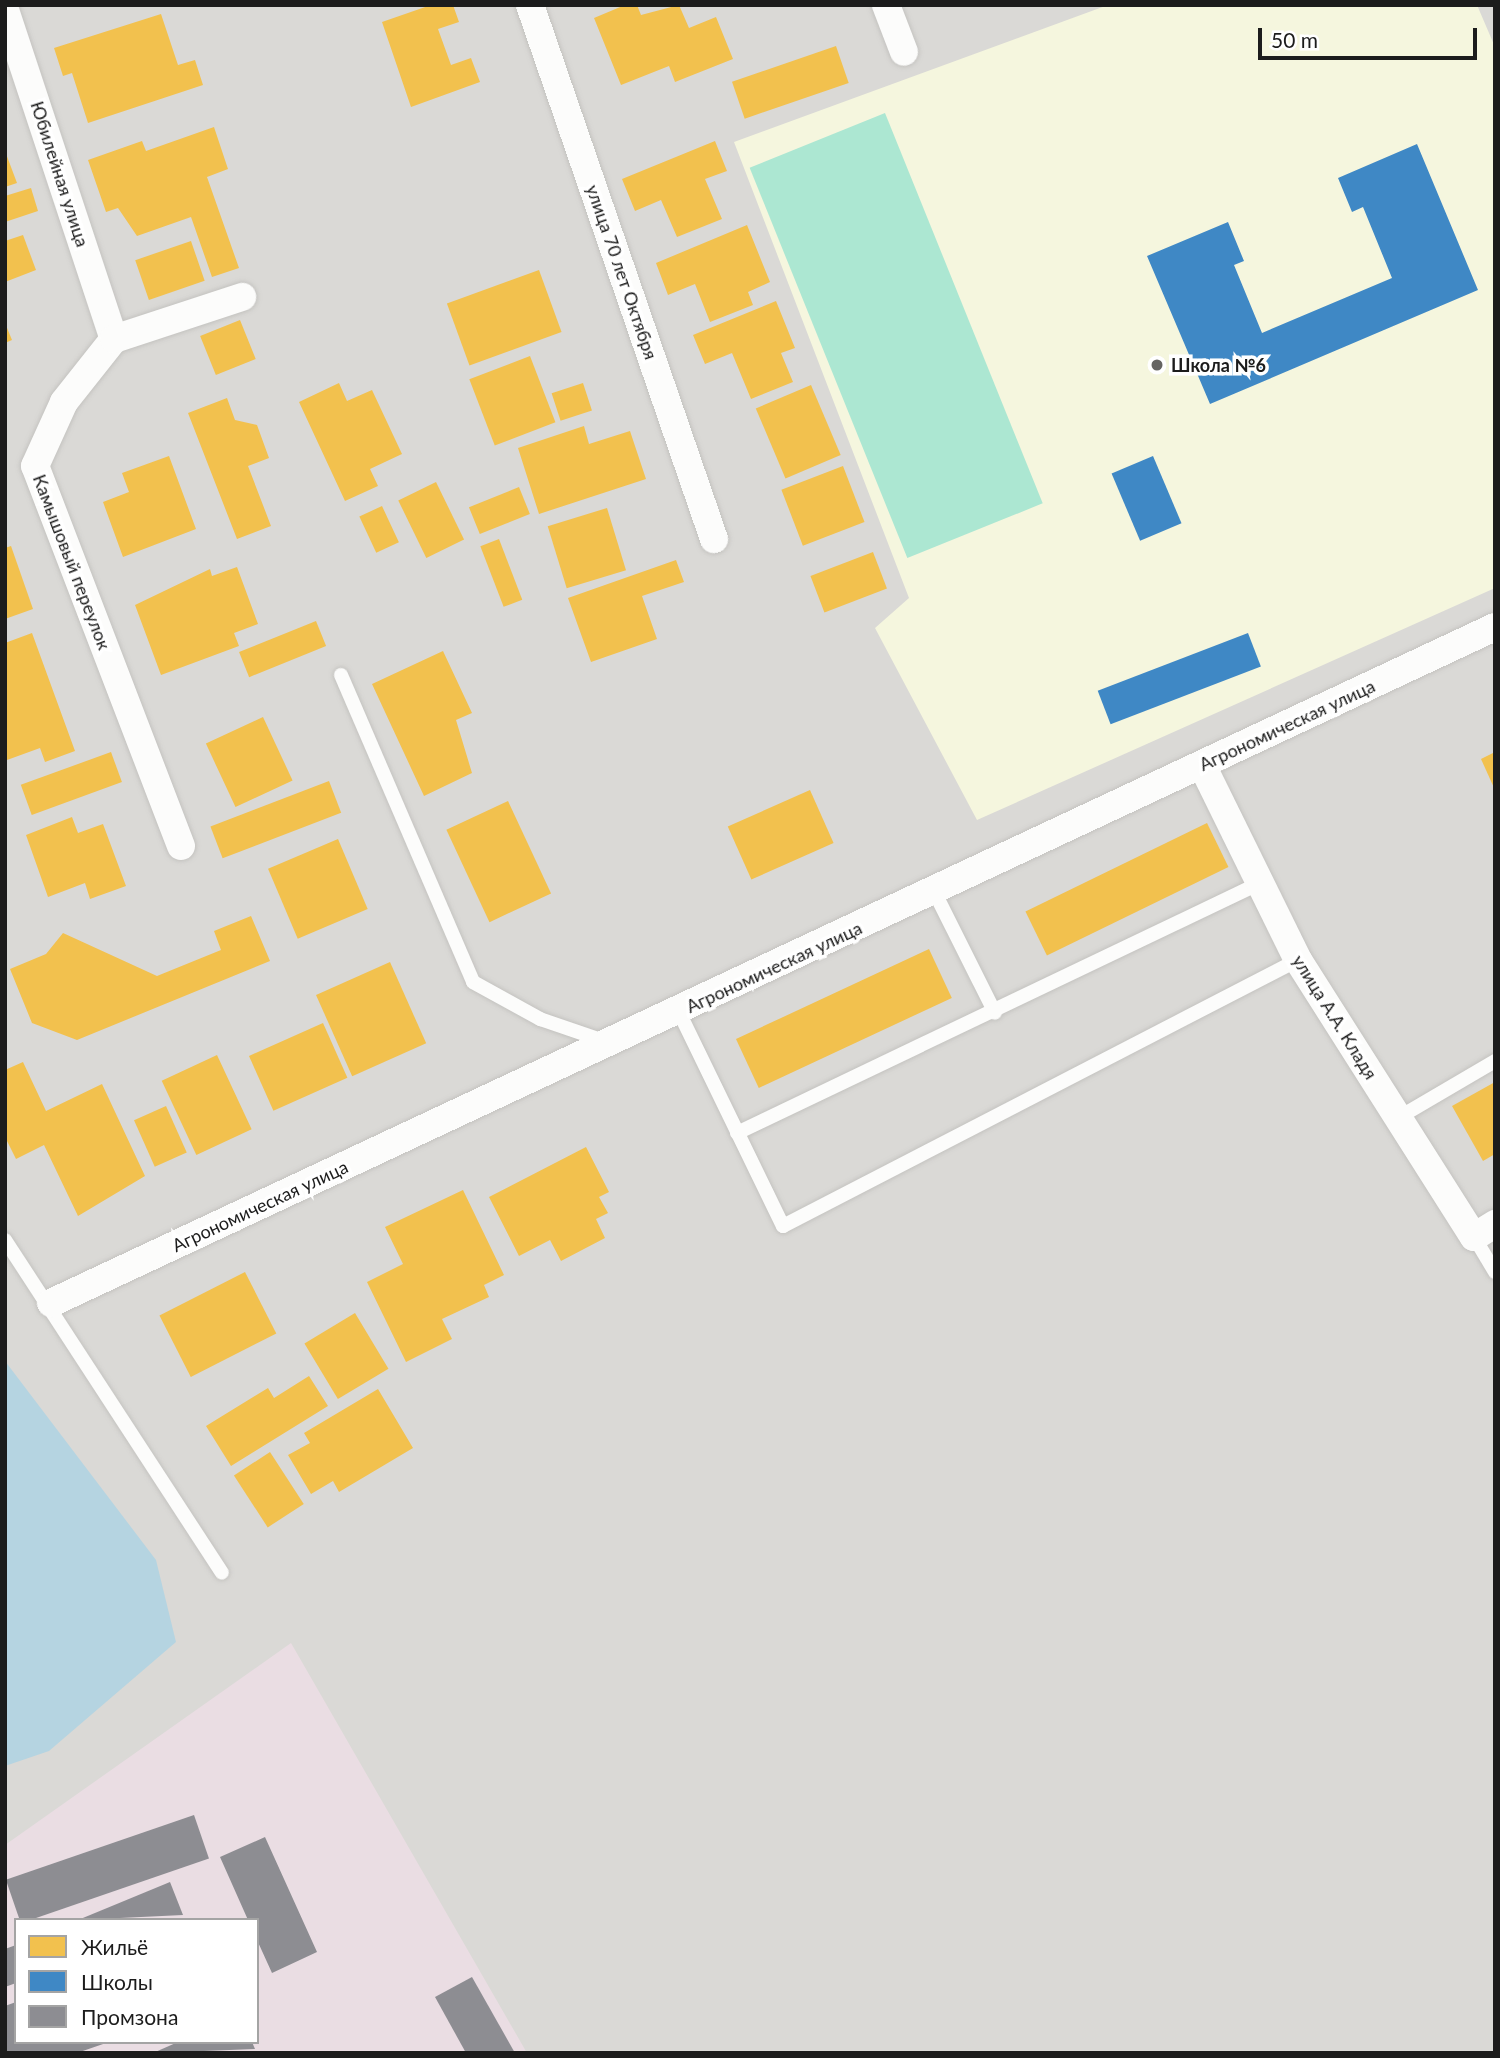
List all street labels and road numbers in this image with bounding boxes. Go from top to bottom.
street label: Юбилейная улица [26,99,94,249]
street label: улица 70 лет Октября [582,182,662,362]
street label: Камышовый переулок [29,471,115,653]
street label: Агрономическая улица [1196,675,1378,775]
street label: Агрономическая улица [683,917,865,1017]
street label: улица А.А. Кладя [1288,951,1382,1083]
street label: Агрономическая улица [169,1156,351,1256]

